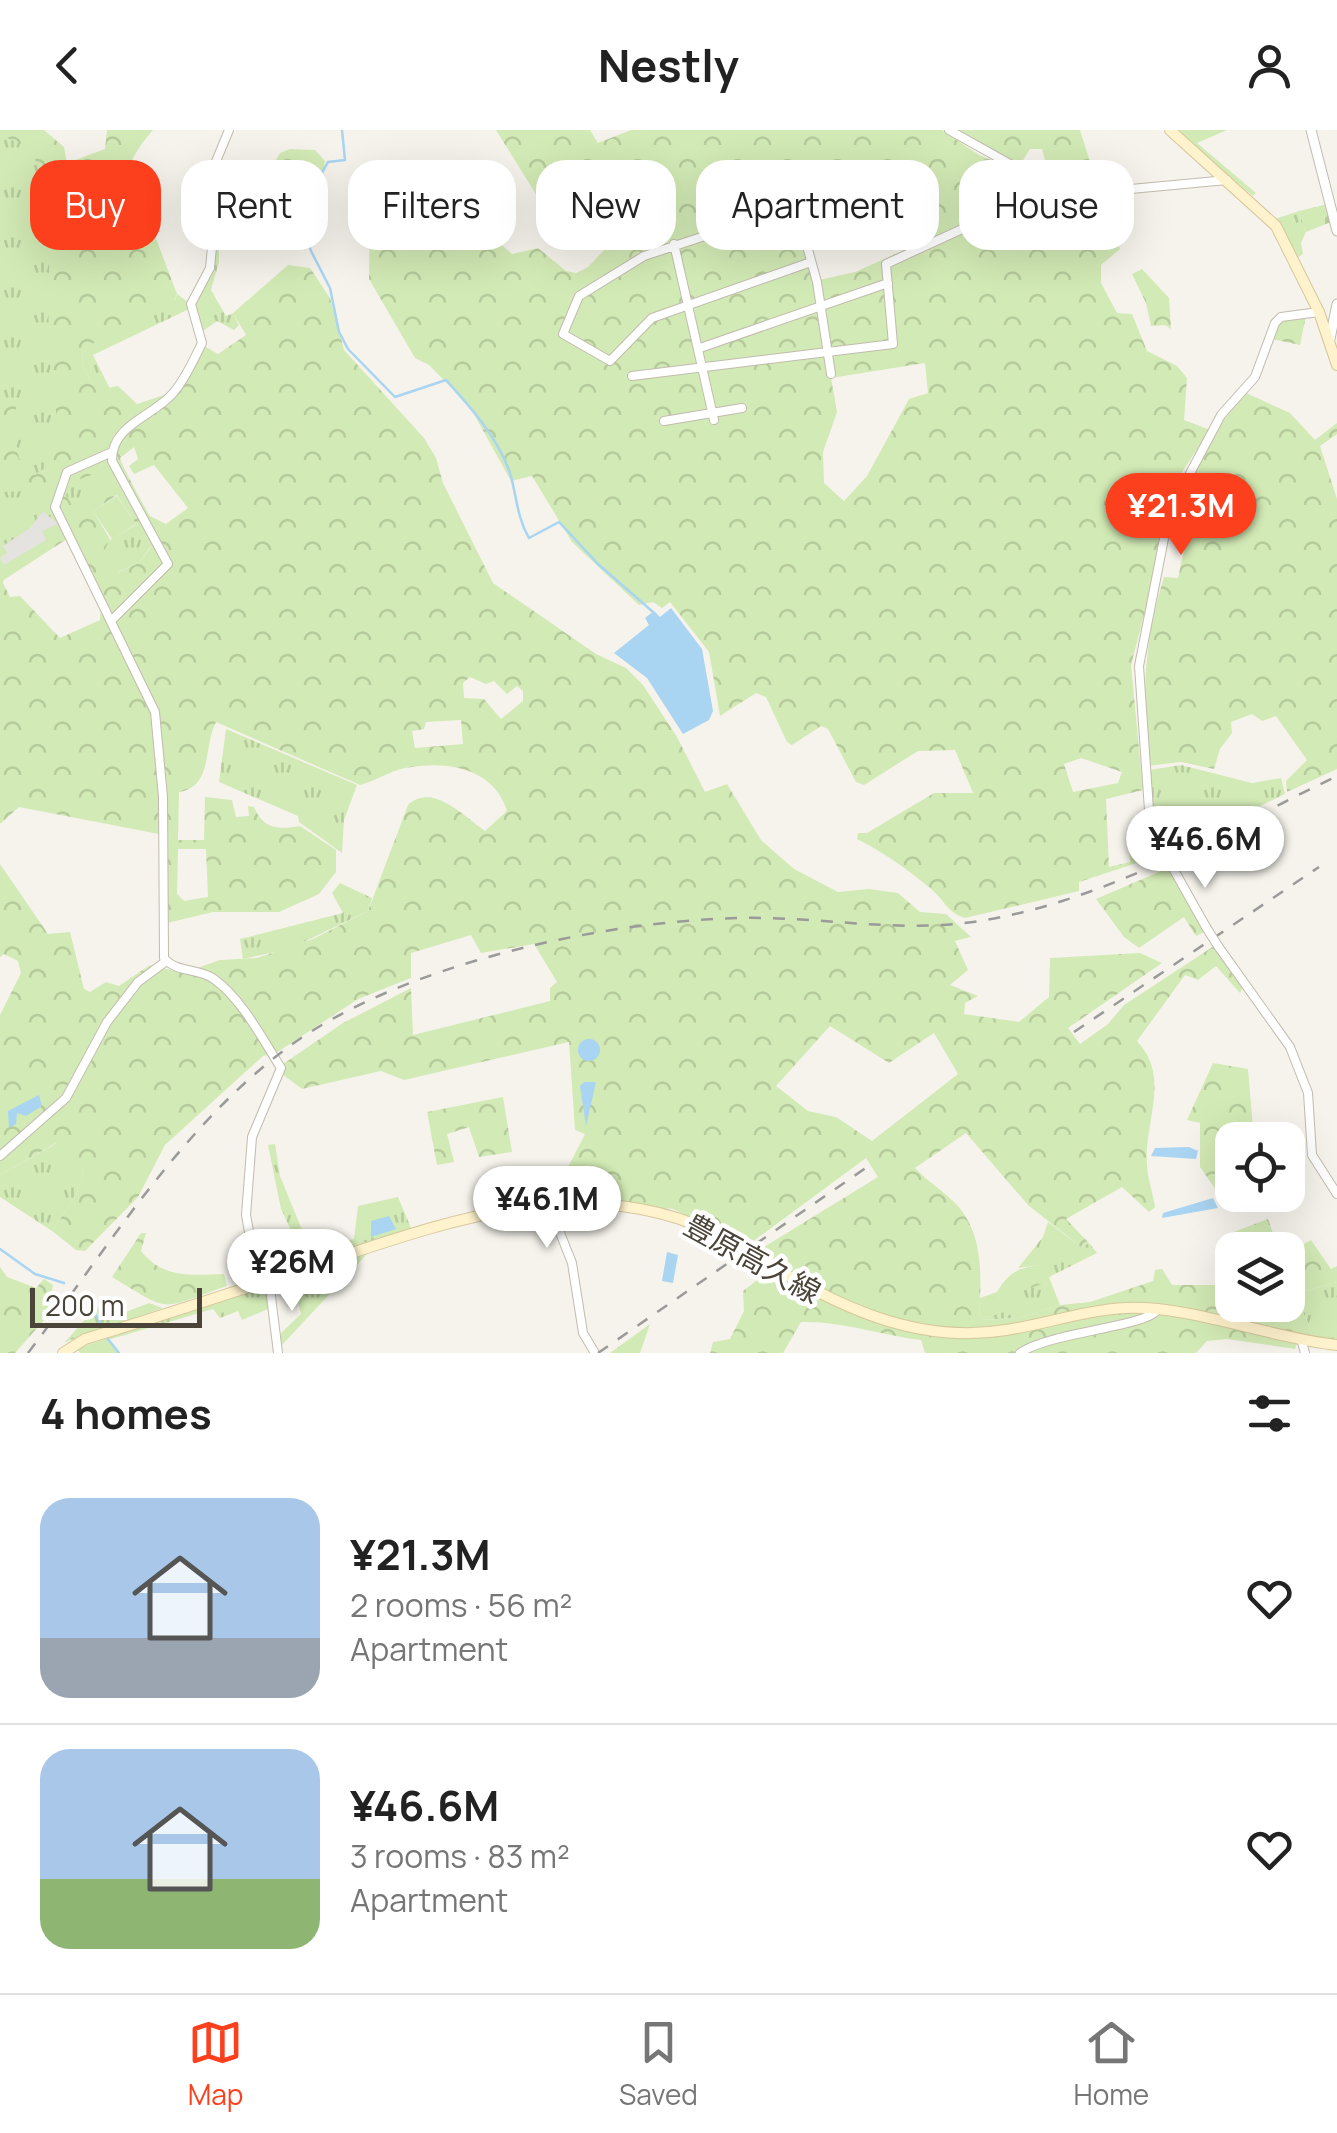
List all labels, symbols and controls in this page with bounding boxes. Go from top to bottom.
text: Nestly [598,34,739,96]
icon: back [40,38,95,93]
icon: person [1242,38,1297,93]
chip: Buy [30,160,161,250]
chip: Rent [181,160,328,250]
chip: Filters [348,160,516,250]
chip: New [536,160,676,250]
chip: Apartment [696,160,939,250]
chip: House [959,160,1134,250]
pin: ¥21.3M [1100,473,1262,558]
text: ¥21.3M [1127,483,1235,527]
pin: ¥46.6M [1124,806,1286,891]
text: ¥46.6M [1148,816,1262,860]
map controls [1215,1122,1305,1322]
button: locate [1215,1122,1305,1212]
pin: ¥46.1M [466,1166,628,1251]
text: ¥46.1M [495,1176,599,1220]
street label: 豊原高久線 [677,1204,829,1312]
pin: ¥26M [233,1229,351,1314]
button: layers [1215,1232,1305,1322]
text: ¥26M [249,1239,335,1283]
scale bar [30,1283,202,1328]
text: 200 m [45,1286,124,1324]
text: 4 homes [40,1384,212,1442]
icon: filters [1242,1386,1297,1441]
text: ¥21.3M [350,1525,491,1583]
icon: home [120,1538,240,1658]
icon: heart [1242,1571,1297,1626]
text: 2 rooms · 56 m² [350,1583,572,1627]
text: Apartment [350,1627,508,1671]
text: ¥46.6M [350,1776,499,1834]
icon: home [120,1789,240,1909]
icon: heart [1242,1822,1297,1877]
text: 3 rooms · 83 m² [350,1834,570,1878]
text: Apartment [350,1878,508,1922]
tab: Map [188,2015,243,2113]
tab: Saved [619,2015,698,2113]
tab: Home [1073,2015,1149,2113]

